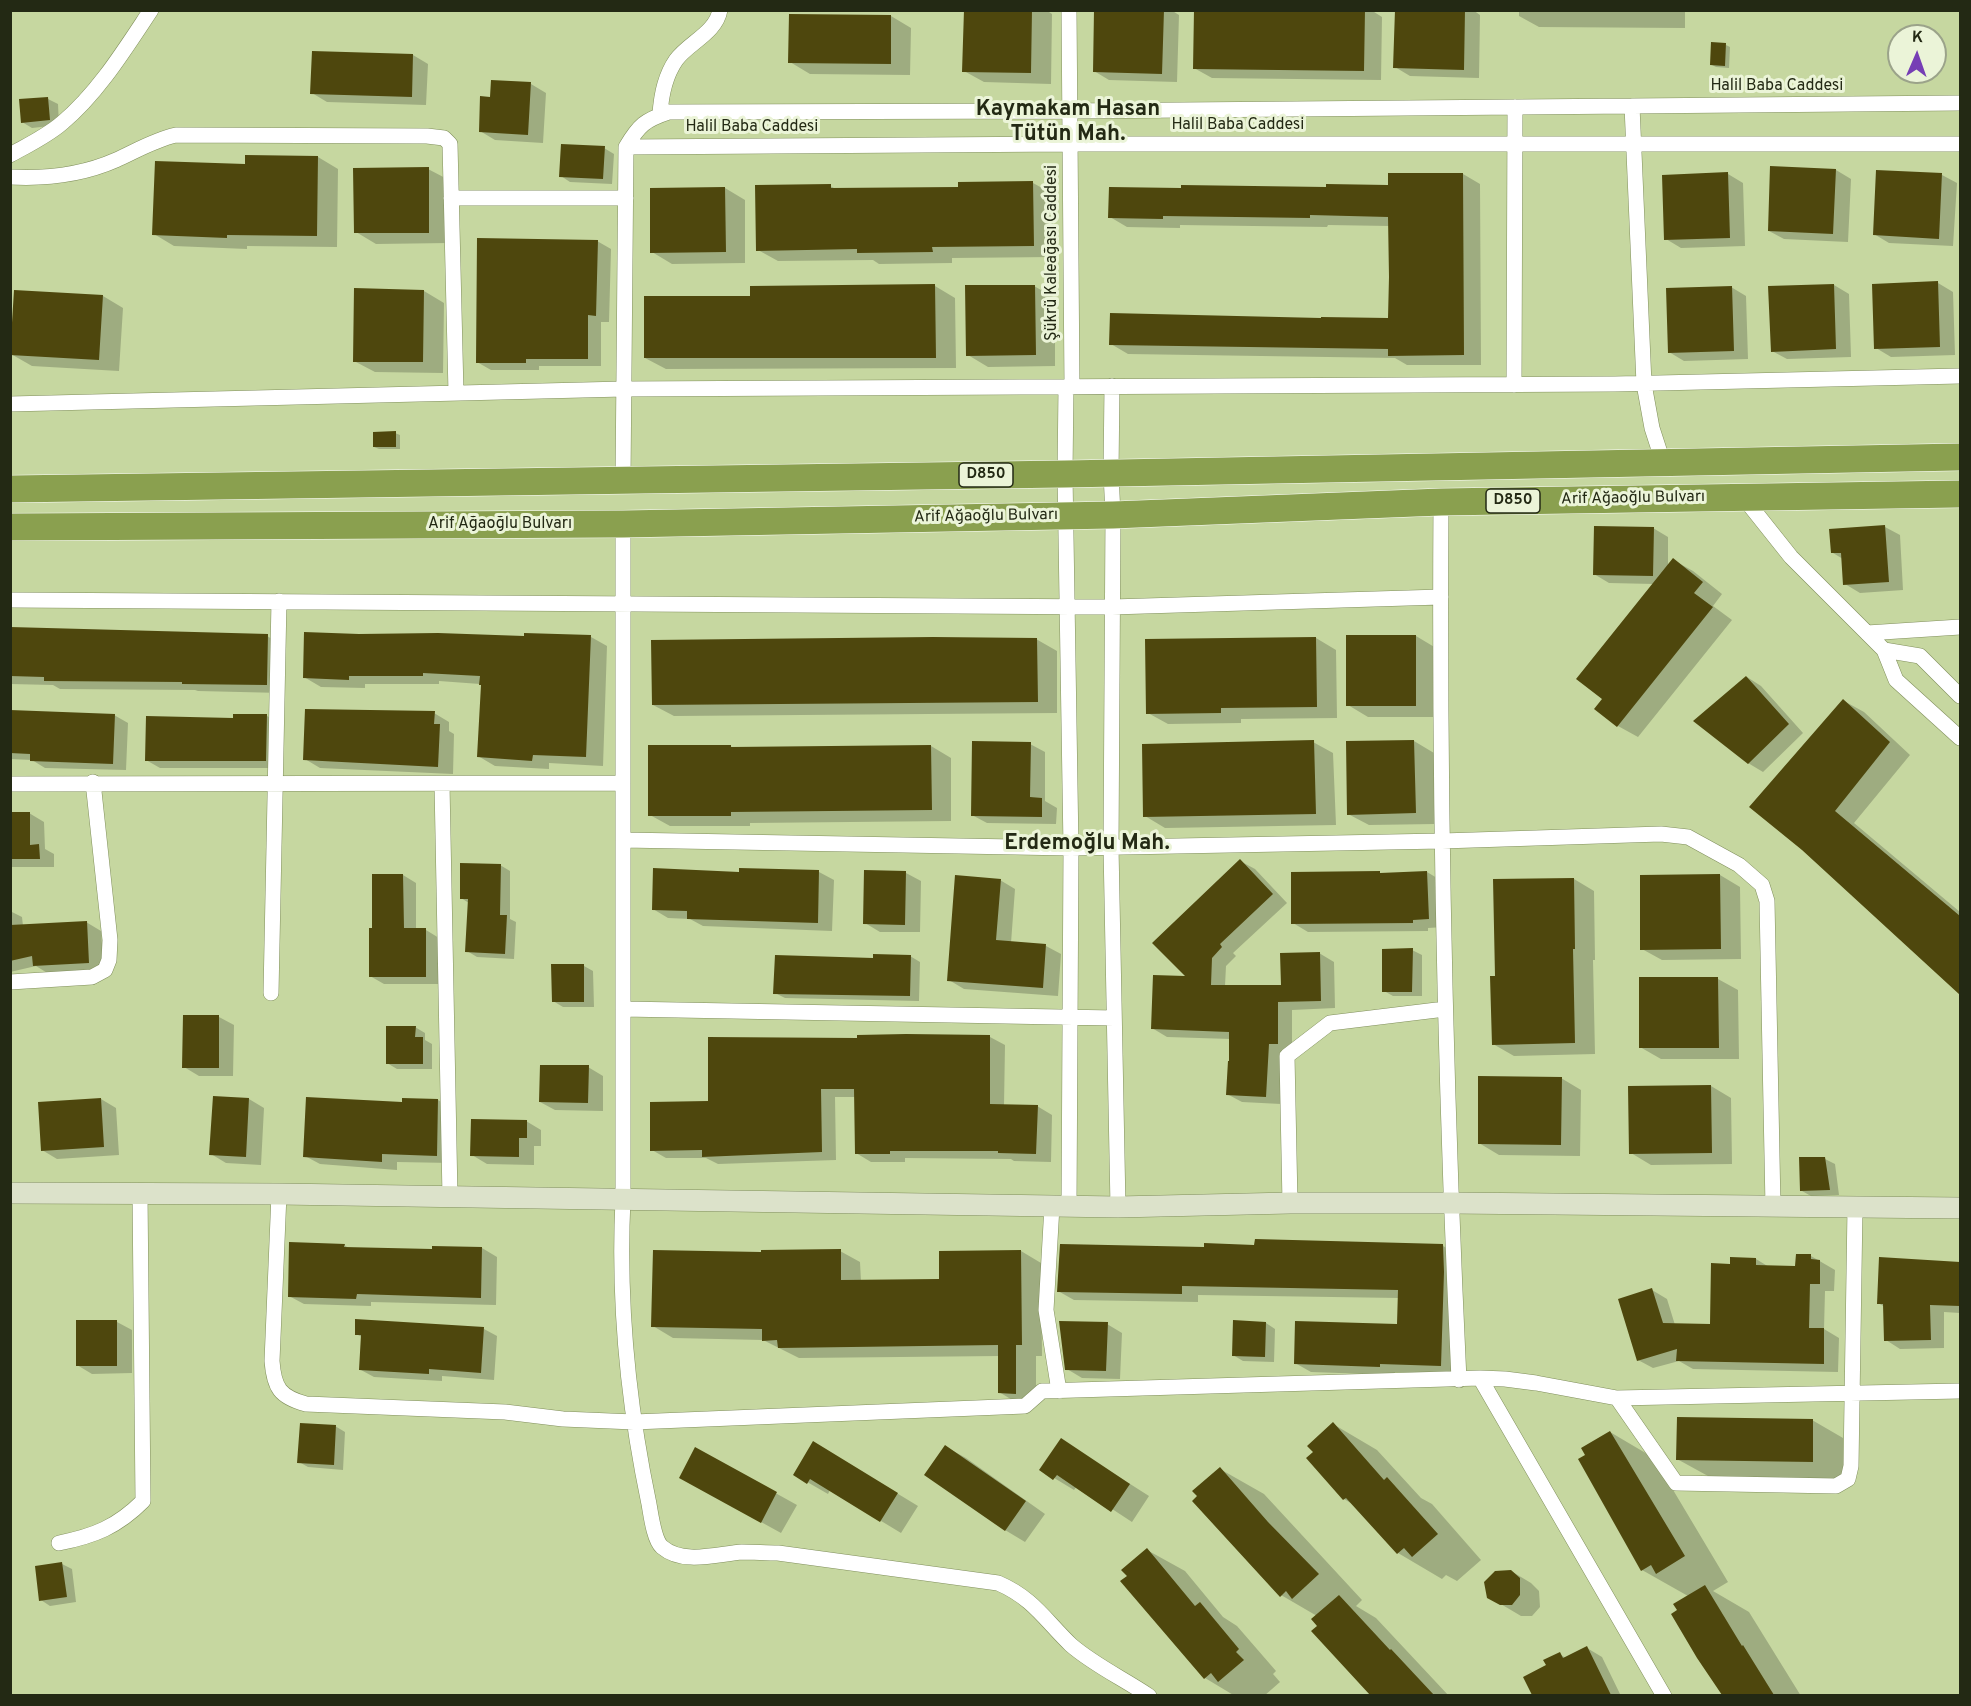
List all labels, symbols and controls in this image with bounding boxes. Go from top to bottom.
north arrow [1887,24,1947,84]
text: K [1912,28,1924,48]
street label: Halil Baba Caddesi [1711,77,1843,97]
district label: Kaymakam Hasan Tütün Mah. [976,98,1160,150]
street label: Halil Baba Caddesi [1172,116,1304,136]
street label: Halil Baba Caddesi [686,118,818,138]
street label: Şükrü Kaleağası Caddesi [1043,165,1063,341]
road number: D850 [959,463,1013,487]
street label: Arif Ağaoğlu Bulvarı [1561,488,1705,510]
road number: D850 [1486,489,1540,513]
street label: Arif Ağaoğlu Bulvarı [914,506,1058,528]
street label: Arif Ağaoğlu Bulvarı [428,515,572,535]
district label: Erdemoğlu Mah. [1004,832,1170,858]

